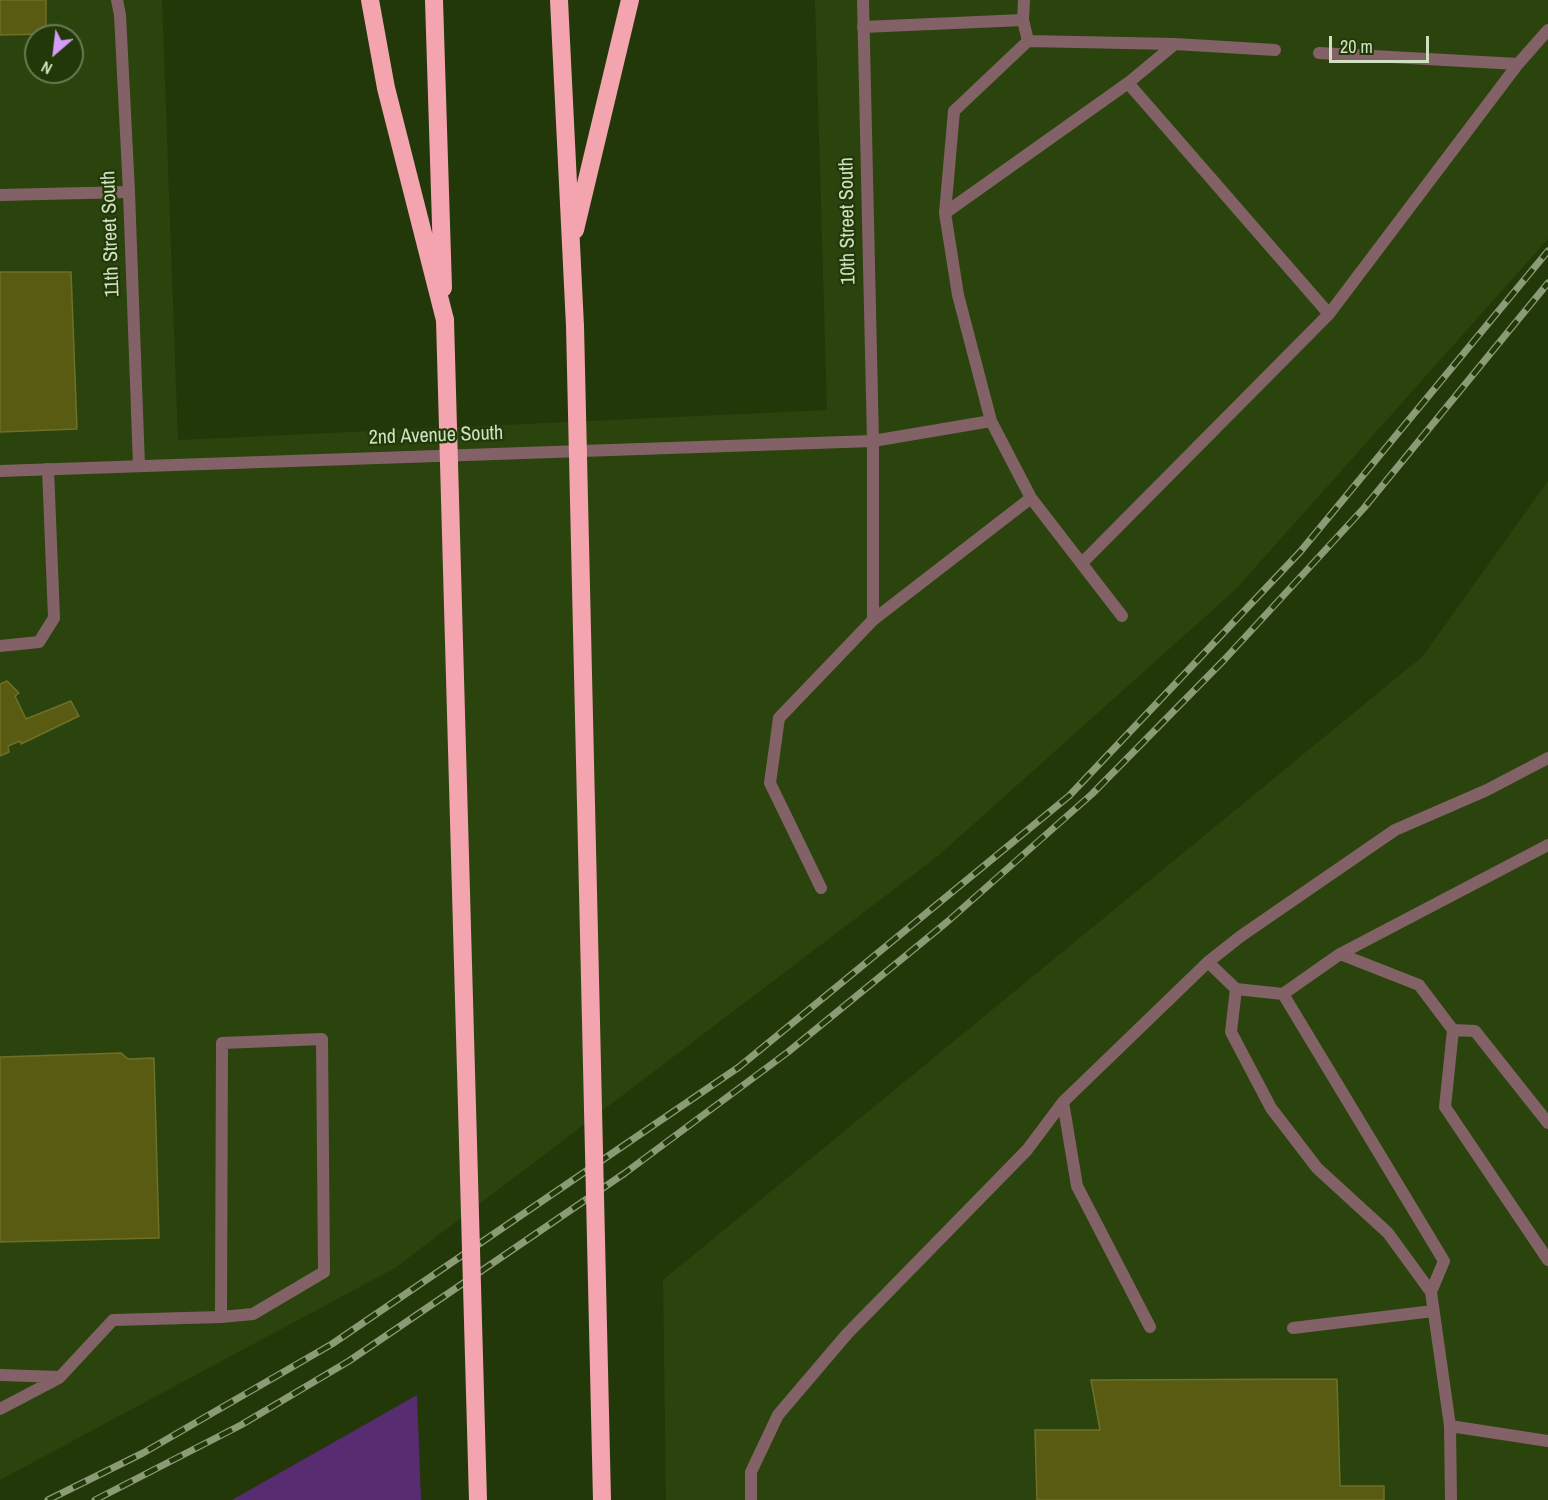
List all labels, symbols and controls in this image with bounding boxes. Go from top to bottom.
north arrow [24,24,84,84]
scale bar [1332,24,1432,62]
text: 20 m [1340,34,1373,59]
text: N [37,56,56,80]
street label: 10th Street South [835,157,861,285]
street label: 11th Street South [97,170,125,298]
street label: 2nd Avenue South [368,422,504,450]

